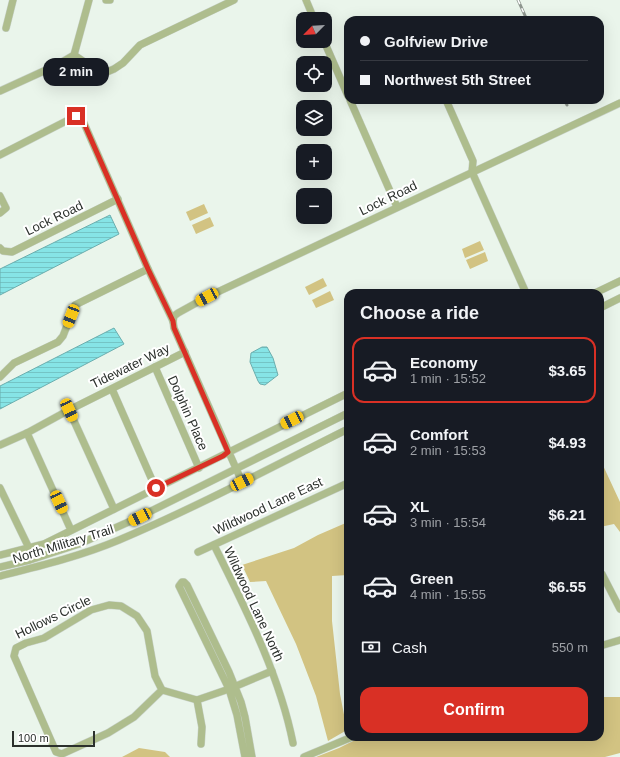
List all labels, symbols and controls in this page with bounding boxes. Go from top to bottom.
north arrow [296,12,332,48]
map controls [296,12,332,224]
text: Golfview Drive [384,33,488,50]
button: locate [296,56,332,92]
callout: 2 min [43,58,109,86]
text: 2 min [59,64,93,79]
text: Northwest 5th Street [384,71,531,88]
button: layers [296,100,332,136]
route end [67,107,85,125]
button: + [296,144,332,180]
street label: Lock Road [357,178,419,218]
button: − [296,188,332,224]
street label: Lock Road [23,198,85,238]
car [194,286,220,308]
car [61,303,81,329]
text: Choose a ride [360,303,479,323]
street label: Tidewater Way [88,340,172,392]
icon: car [362,352,398,388]
text: Economy [410,354,478,371]
text: $3.65 [548,362,586,379]
text: 1 min · 15:52 [410,371,486,386]
street label: Dolphin Place [165,373,211,453]
car [58,397,80,423]
car [279,409,305,431]
icon: car [362,424,398,460]
text: Comfort [410,426,468,443]
text: $4.93 [548,434,586,451]
text: 2 min · 15:53 [410,443,486,458]
car [229,471,255,493]
street label: Wildwood Lane East [211,474,325,538]
route start [147,479,165,497]
car [48,489,70,515]
icon: car [362,496,398,532]
text: XL [410,498,429,515]
car [127,506,153,528]
text: $6.21 [548,506,586,523]
text: 3 min · 15:54 [410,515,486,530]
street label: North Military Trail [11,521,115,566]
street label: Wildwood Lane North [221,545,287,663]
icon: car [362,568,398,604]
text: Green [410,570,453,587]
text: $6.55 [548,578,586,595]
text: 4 min · 15:55 [410,587,486,602]
street label: Hollows Circle [13,592,93,642]
icon: cash [360,636,382,658]
text: Cash [392,639,427,656]
text: 550 m [552,640,588,655]
button: Confirm [360,687,588,733]
scale bar [12,729,95,748]
text: 100 m [18,732,49,744]

